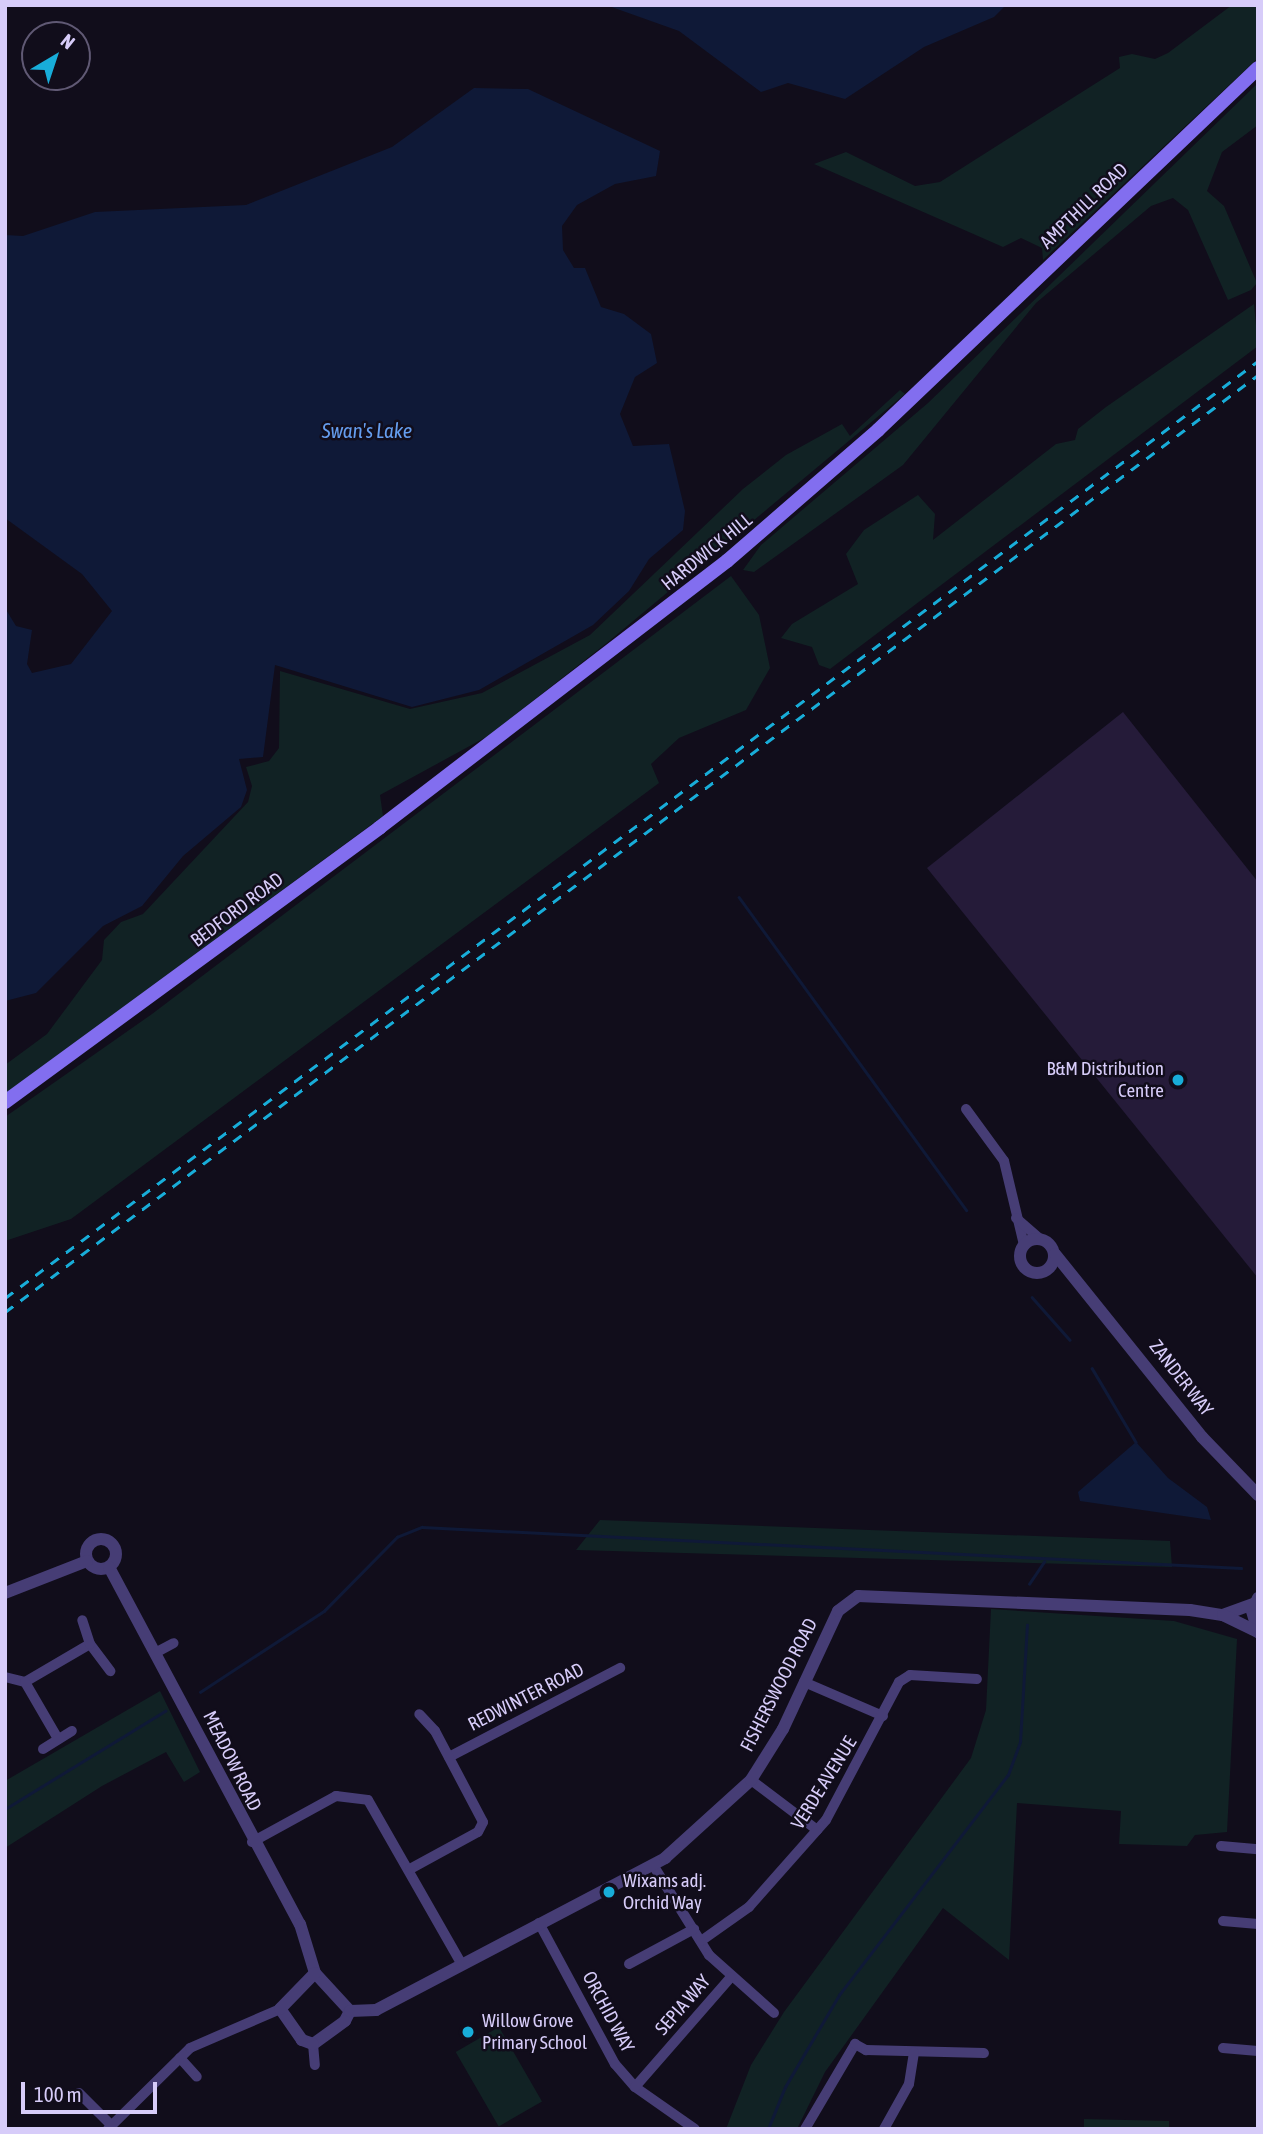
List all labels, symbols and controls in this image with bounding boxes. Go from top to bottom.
north arrow [21,21,91,91]
text: N [57,29,79,53]
street label: AMPTHILL ROAD [1035,158,1133,254]
water label: Swan's Lake [322,417,412,443]
street label: HARDWICK HILL [657,509,757,595]
street label: BEDFORD ROAD [186,868,288,952]
place label: B&M Distribution Centre [1046,1058,1164,1102]
marker: B&M Distribution Centre [1170,1072,1186,1088]
street label: ZANDER WAY [1144,1335,1218,1421]
street label: FISHERSWOOD ROAD [736,1615,822,1755]
street label: REDWINTER ROAD [464,1658,588,1736]
street label: MEADOW ROAD [198,1707,266,1815]
street label: VERDE AVENUE [786,1732,862,1834]
place label: Wixams adj. Orchid Way [623,1870,706,1914]
marker: Wixams adj. Orchid Way [601,1884,617,1900]
street label: ORCHID WAY [577,1968,639,2056]
street label: SEPIA WAY [651,1970,715,2040]
place label: Willow Grove Primary School [482,2010,587,2054]
marker: Willow Grove Primary School [460,2024,476,2040]
scale bar [24,2068,161,2112]
text: 100 m [34,2082,82,2106]

